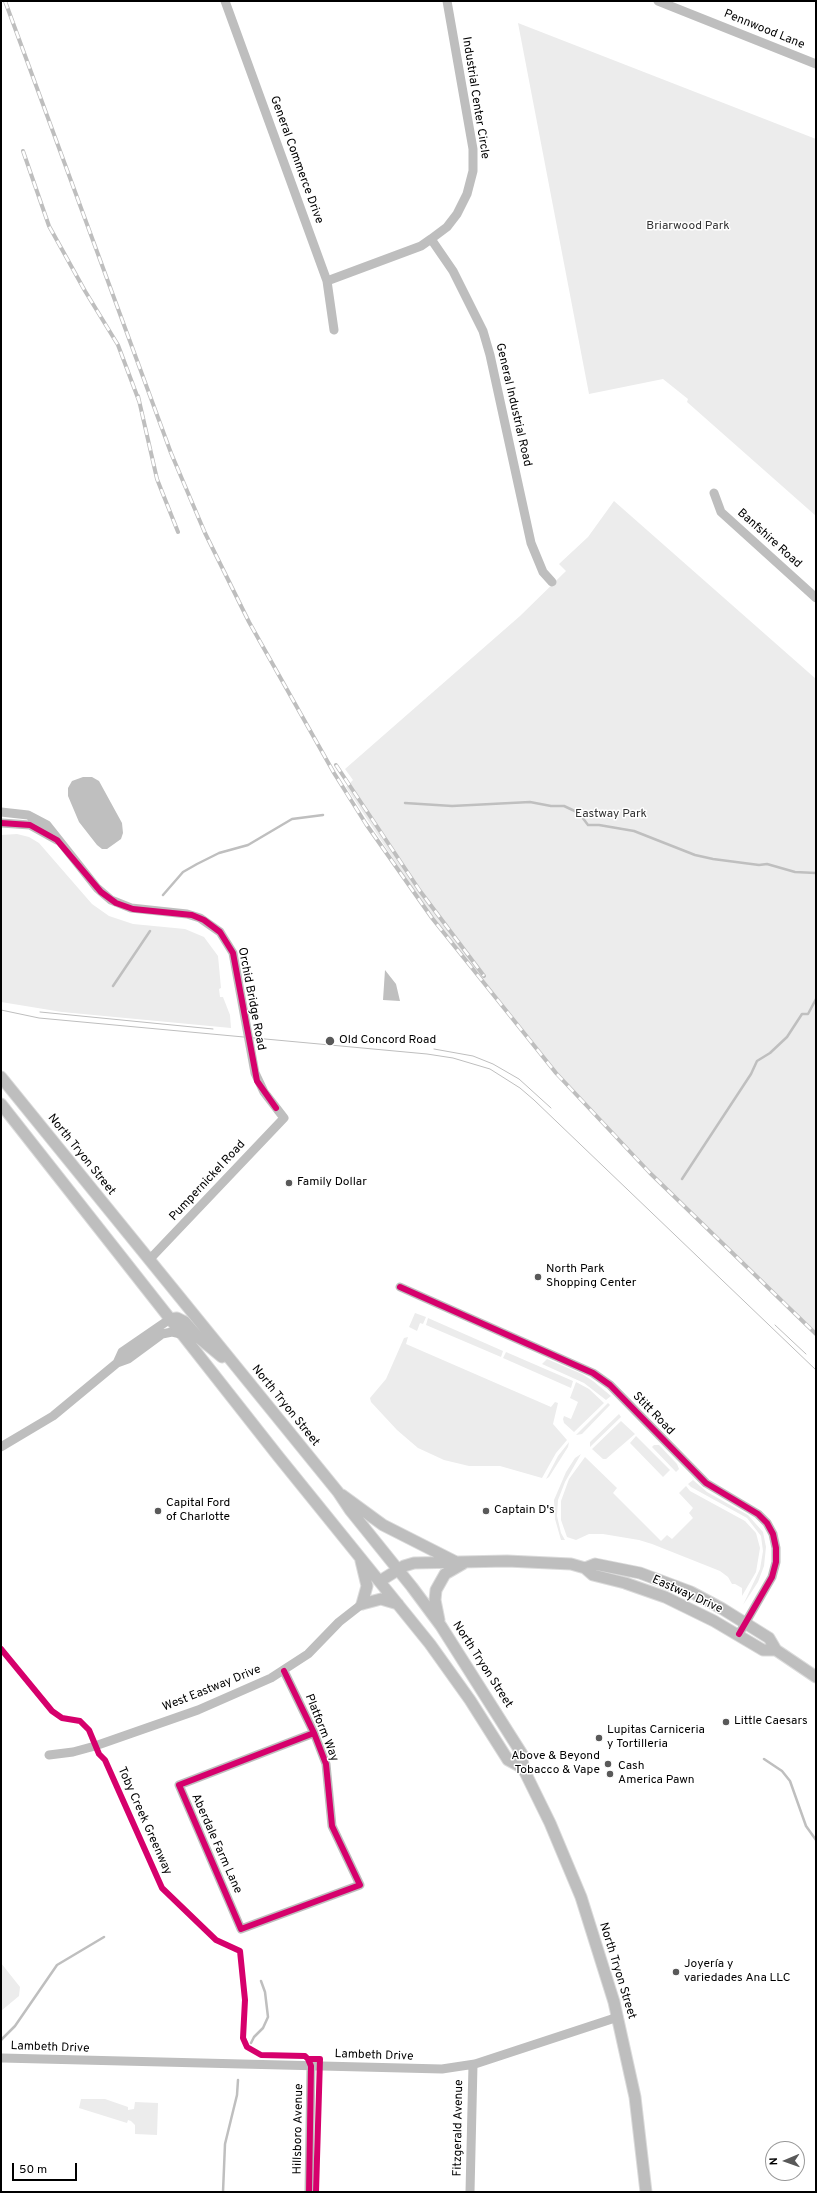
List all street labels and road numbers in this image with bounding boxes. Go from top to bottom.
street label: Pennwood Lane [721,7,807,53]
street label: Industrial Center Circle [458,36,492,160]
street label: General Commerce Drive [266,94,326,226]
street label: General Industrial Road [492,342,534,468]
street label: Banfshire Road [734,506,804,572]
street label: Orchid Bridge Road [234,946,268,1052]
street label: North Tryon Street [44,1112,118,1198]
street label: Pumpernickel Road [167,1138,249,1224]
street label: North Tryon Street [248,1363,322,1449]
street label: Stitt Road [629,1390,677,1438]
street label: Eastway Drive [650,1573,724,1617]
street label: North Tryon Street [449,1619,515,1711]
street label: West Eastway Drive [161,1663,263,1715]
street label: Platform Way [301,1692,341,1764]
street label: Toby Creek Greenway [114,1765,174,1877]
street label: Aberdale Farm Lane [187,1792,245,1896]
street label: North Tryon Street [595,1921,639,2021]
street label: Lambeth Drive [10,2039,90,2057]
street label: Lambeth Drive [334,2047,414,2065]
street label: Fitzgerald Avenue [451,2079,467,2177]
street label: Hillsboro Avenue [291,2083,307,2175]

